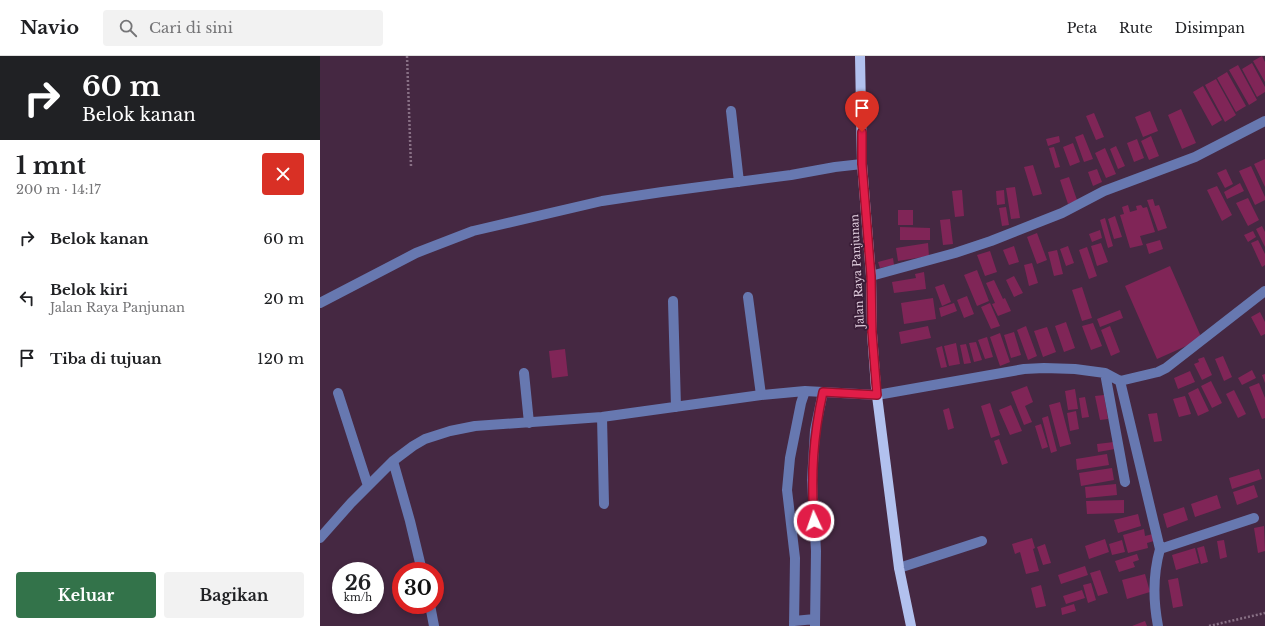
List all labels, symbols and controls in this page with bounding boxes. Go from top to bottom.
search box [103,10,383,46]
text: Navio [20,16,79,39]
icon: search [117,17,139,39]
text: Cari di sini [149,18,233,37]
text: Peta [1067,19,1097,37]
text: Rute [1119,19,1153,37]
text: Disimpan [1175,19,1245,37]
text: 60 m [82,69,160,104]
icon: right [16,72,68,124]
pin [845,91,879,132]
icon: arrive [851,97,873,119]
text: Belok kanan [82,104,196,126]
text: 1 mnt [16,151,86,180]
button: close [262,153,304,195]
text: 200 m · 14:17 [16,181,101,198]
street label: Jalan Raya Panjunan [847,213,867,330]
icon: right [16,227,38,249]
text: Belok kanan [50,229,149,248]
text: 60 m [263,229,304,248]
text: Belok kiri [50,280,128,299]
icon: left [16,287,38,309]
text: 20 m [264,289,304,308]
text: Jalan Raya Panjunan [50,299,185,316]
icon: arrive [16,347,38,369]
text: Tiba di tujuan [50,349,162,368]
text: 120 m [257,349,304,368]
position arrow [793,500,835,542]
speed limit sign: 30 [392,562,444,614]
text: 26 [345,571,371,595]
button: Keluar [16,572,156,618]
button: Bagikan [164,572,304,618]
text: km/h [344,591,372,604]

